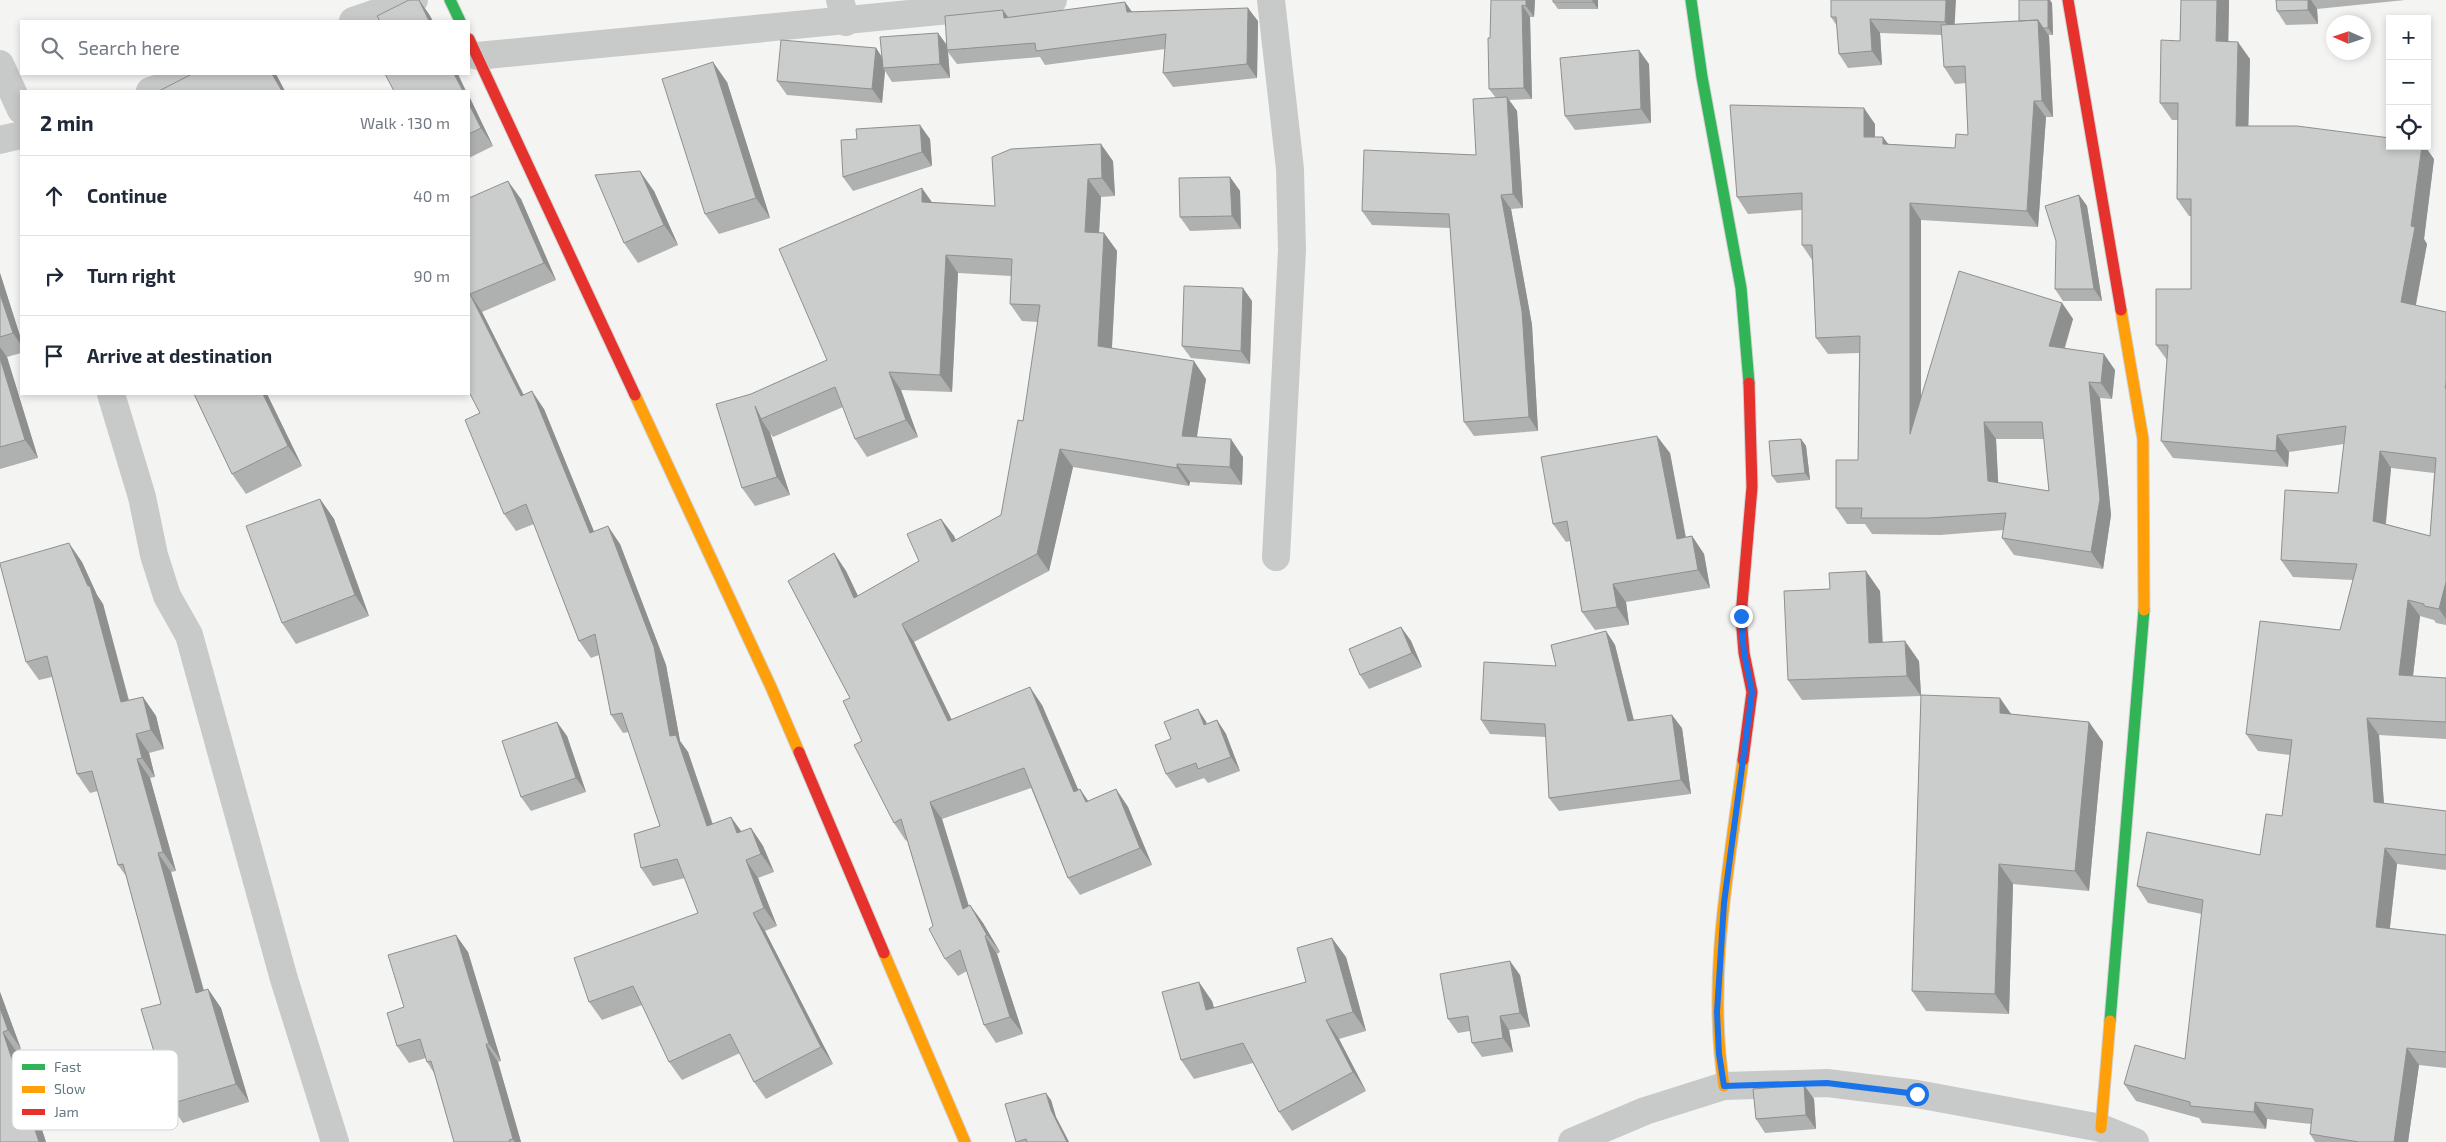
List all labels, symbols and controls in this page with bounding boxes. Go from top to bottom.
north arrow [2326,15,2371,60]
map controls [2386,15,2431,150]
button: + [2386,15,2431,60]
search box [20,20,470,75]
icon: search [38,34,66,62]
text: Search here [78,36,180,59]
button: − [2386,60,2431,105]
button: locate [2386,105,2431,150]
text: 2 min [40,110,94,135]
text: Walk · 130 m [360,113,450,132]
icon: ahead [40,182,68,210]
text: Continue [87,184,167,207]
text: 40 m [413,186,450,205]
icon: right [40,262,68,290]
text: Turn right [87,264,175,287]
text: 90 m [414,266,450,285]
icon: arrive [40,342,68,370]
text: Arrive at destination [87,344,272,367]
route end [1730,605,1753,628]
legend [12,1050,178,1130]
text: Fast [54,1058,81,1075]
text: Slow [54,1080,86,1097]
route start [1906,1083,1929,1106]
text: Jam [54,1103,79,1120]

